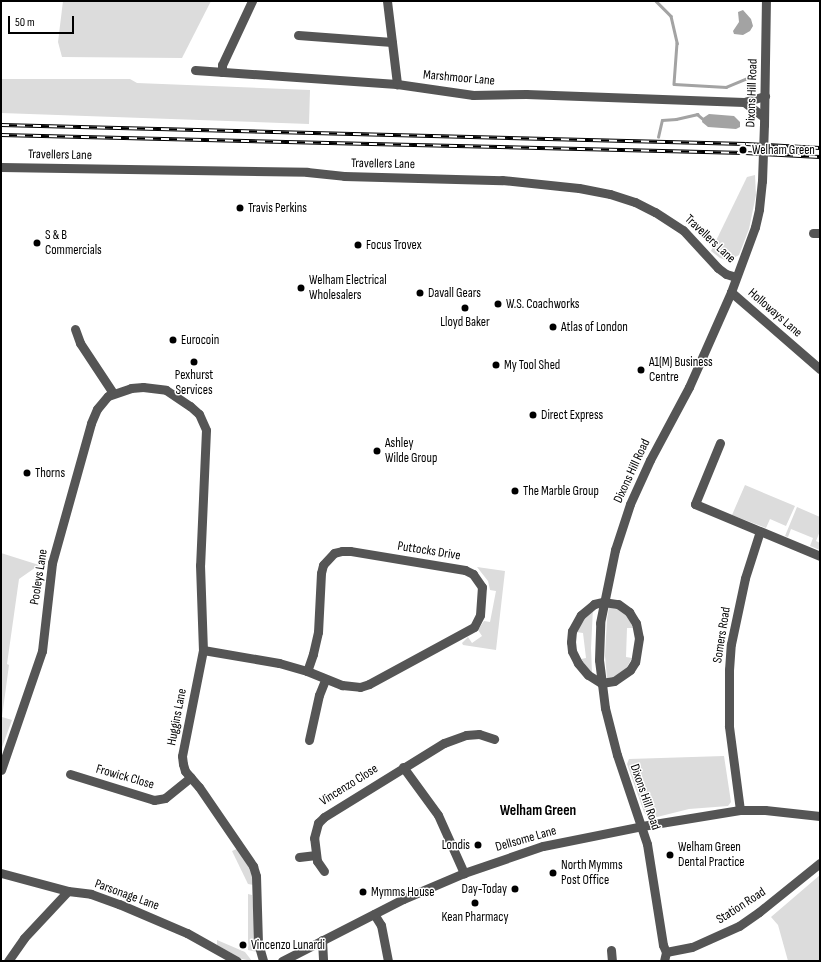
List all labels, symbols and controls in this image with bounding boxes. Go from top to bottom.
scale bar [10,8,76,34]
text: 50 m [15,15,35,30]
street label: Dixons Hill Road [743,58,761,128]
street label: Marshmoor Lane [422,67,496,89]
place label: Welham Green [752,142,815,158]
marker: Welham Green [737,144,749,156]
street label: Travellers Lane [28,147,92,163]
street label: Travellers Lane [351,156,415,172]
place label: Travis Perkins [248,200,307,216]
marker: Travis Perkins [235,203,245,213]
street label: Travellers Lane [681,212,739,266]
place label: S & B Commercials [45,228,102,259]
place label: Focus Trovex [366,237,422,253]
marker: S & B Commercials [32,238,42,248]
marker: Focus Trovex [353,240,363,250]
place label: Welham Electrical Wholesalers [309,273,387,304]
marker: Welham Electrical Wholesalers [296,283,306,293]
place label: Davall Gears [428,285,481,301]
street label: Holloways Lane [745,285,805,341]
marker: Davall Gears [415,288,425,298]
place label: W.S. Coachworks [506,296,579,312]
marker: W.S. Coachworks [493,299,503,309]
marker: Lloyd Baker [460,303,470,313]
place label: Lloyd Baker [440,314,490,330]
place label: Atlas of London [561,319,628,335]
marker: Atlas of London [548,322,558,332]
place label: Eurocoin [181,332,219,348]
marker: Eurocoin [168,335,178,345]
place label: A1(M) Business Centre [649,355,713,386]
marker: Pexhurst Services [189,357,199,367]
place label: My Tool Shed [504,357,560,373]
marker: My Tool Shed [491,360,501,370]
marker: A1(M) Business Centre [636,365,646,375]
place label: Pexhurst Services [175,368,213,399]
place label: Direct Express [541,407,603,423]
marker: Direct Express [528,410,538,420]
place label: Ashley Wilde Group [385,436,437,467]
street label: Dixons Hill Road [610,437,654,505]
marker: Ashley Wilde Group [372,446,382,456]
place label: Thorns [35,465,65,481]
marker: Thorns [22,468,32,478]
place label: The Marble Group [523,483,599,499]
marker: The Marble Group [510,486,520,496]
street label: Puttocks Drive [396,538,462,564]
street label: Pooleys Lane [27,548,51,606]
street label: Somers Road [710,606,734,664]
street label: Huggins Lane [164,687,190,747]
street label: Frowick Close [94,761,156,793]
street label: Vincenzo Close [317,761,381,809]
street label: Dixons Hill Road [626,762,664,832]
district label: Welham Green [500,802,576,820]
street label: Dellsome Lane [494,823,558,855]
place label: Londis [442,837,470,853]
marker: Londis [473,840,483,850]
place label: Welham Green Dental Practice [678,840,745,871]
marker: Welham Green Dental Practice [665,850,675,860]
place label: North Mymms Post Office [561,858,623,889]
marker: North Mymms Post Office [548,868,558,878]
street label: Parsonage Lane [93,876,161,914]
place label: Day-Today [462,881,507,897]
place label: Mymms House [371,884,434,900]
marker: Day-Today [510,884,520,894]
street label: Station Road [713,884,769,928]
marker: Mymms House [358,887,368,897]
marker: Kean Pharmacy [470,898,480,908]
place label: Kean Pharmacy [442,909,508,925]
place label: Vincenzo Lunardi [251,937,325,953]
marker: Vincenzo Lunardi [238,940,248,950]

